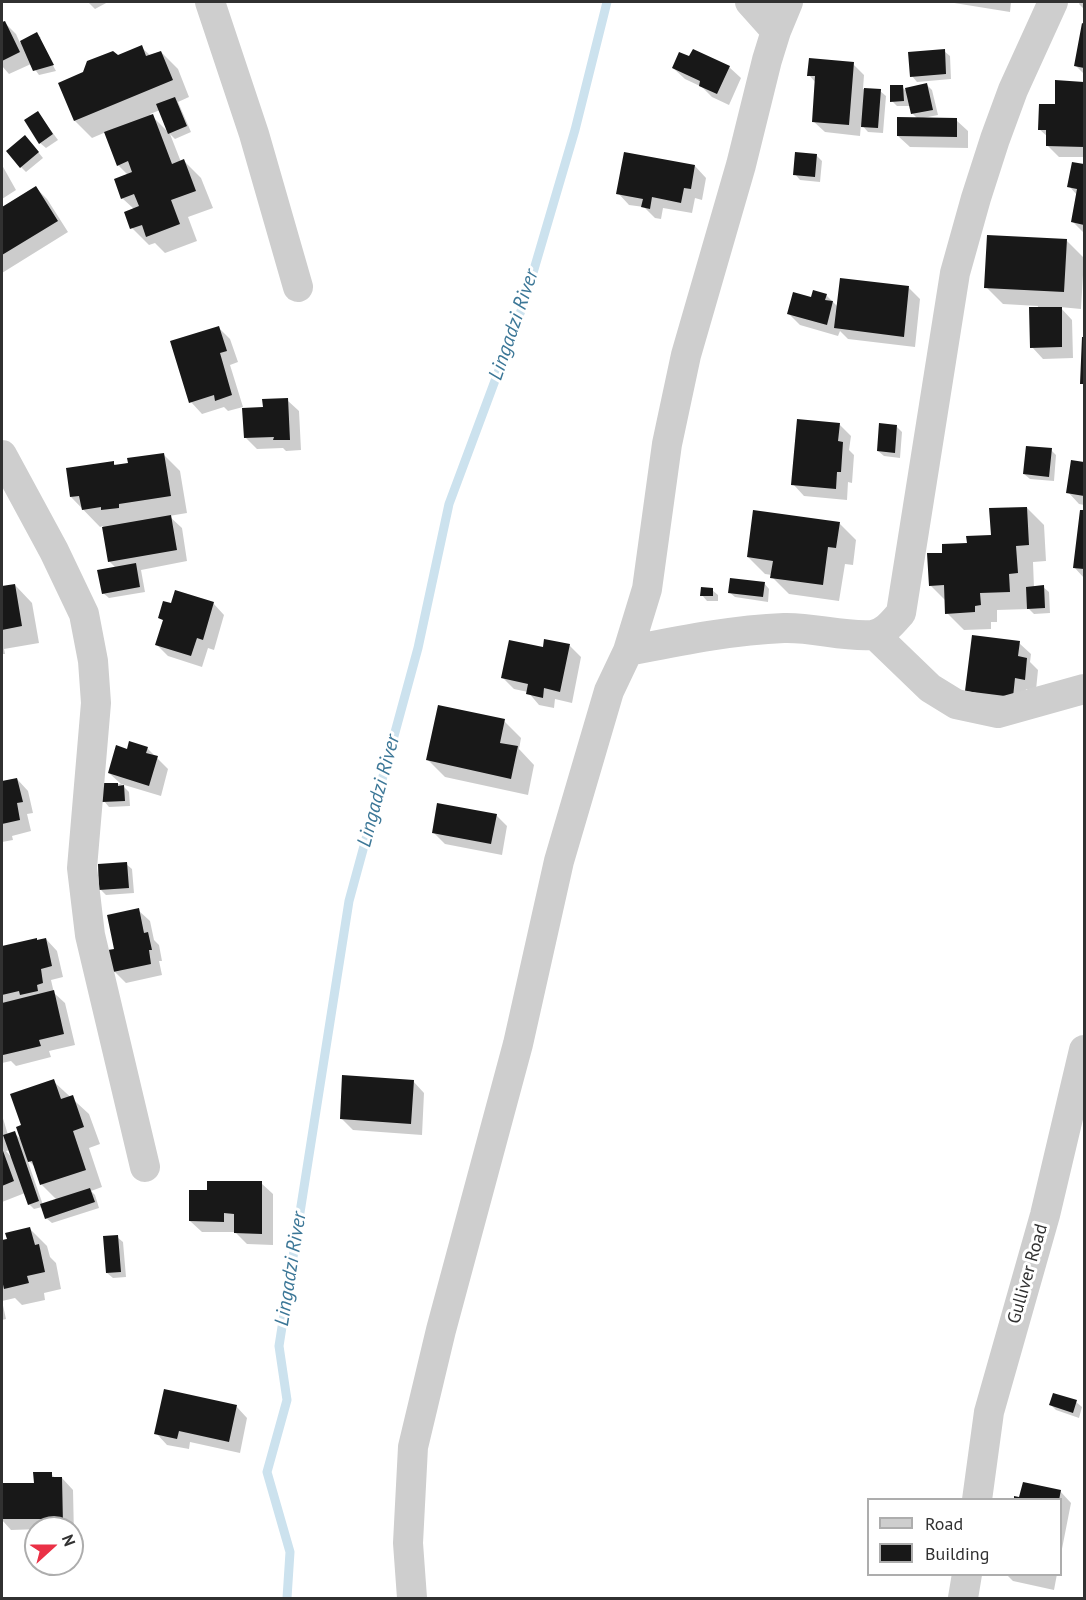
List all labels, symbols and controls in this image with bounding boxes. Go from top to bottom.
water label: Lingadzi River [484,267,544,383]
water label: Lingadzi River [353,732,405,850]
water label: Lingadzi River [270,1210,312,1328]
street label: Gulliver Road [1003,1222,1053,1326]
legend [867,1498,1062,1576]
text: Road [925,1512,963,1535]
north arrow [24,1516,84,1576]
text: N [58,1532,80,1549]
text: Building [925,1542,989,1565]

